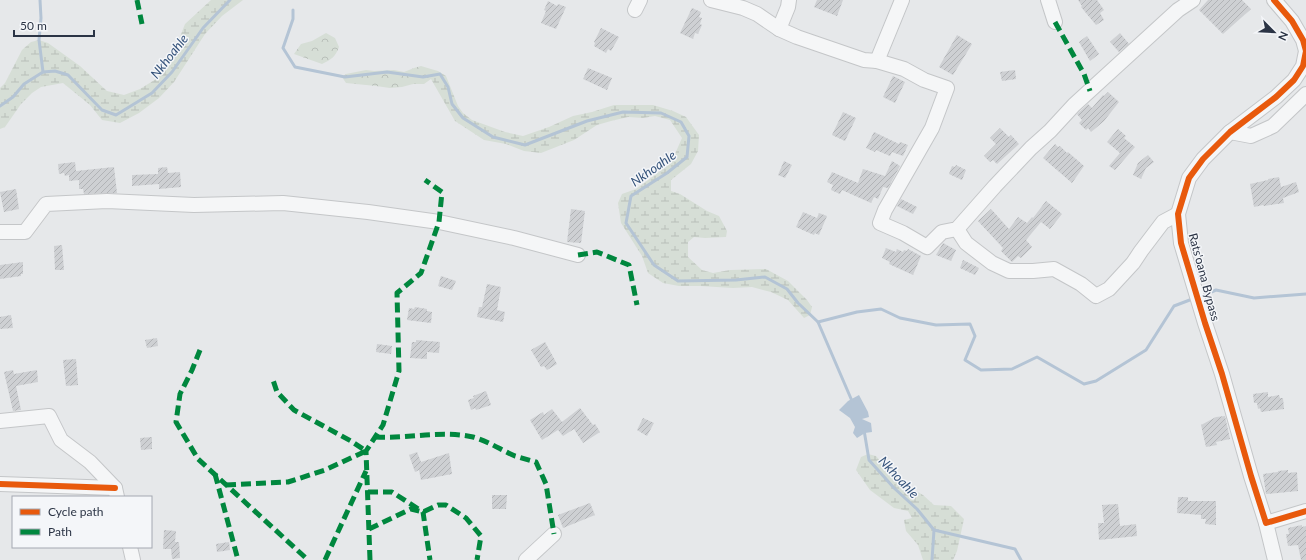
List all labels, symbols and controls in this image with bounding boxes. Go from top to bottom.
scale bar [14,12,94,38]
north arrow [1254,12,1294,52]
text: 50 m [20,18,47,33]
text: N [1276,30,1291,43]
water label: Nkhoahle [147,31,191,81]
water label: Nkhoahle [627,147,679,189]
street label: Rats'oana Bypass [1186,231,1223,322]
water label: Nkhoahle [876,453,922,501]
legend [12,496,152,548]
text: Cycle path [48,504,103,519]
text: Path [48,524,72,539]

